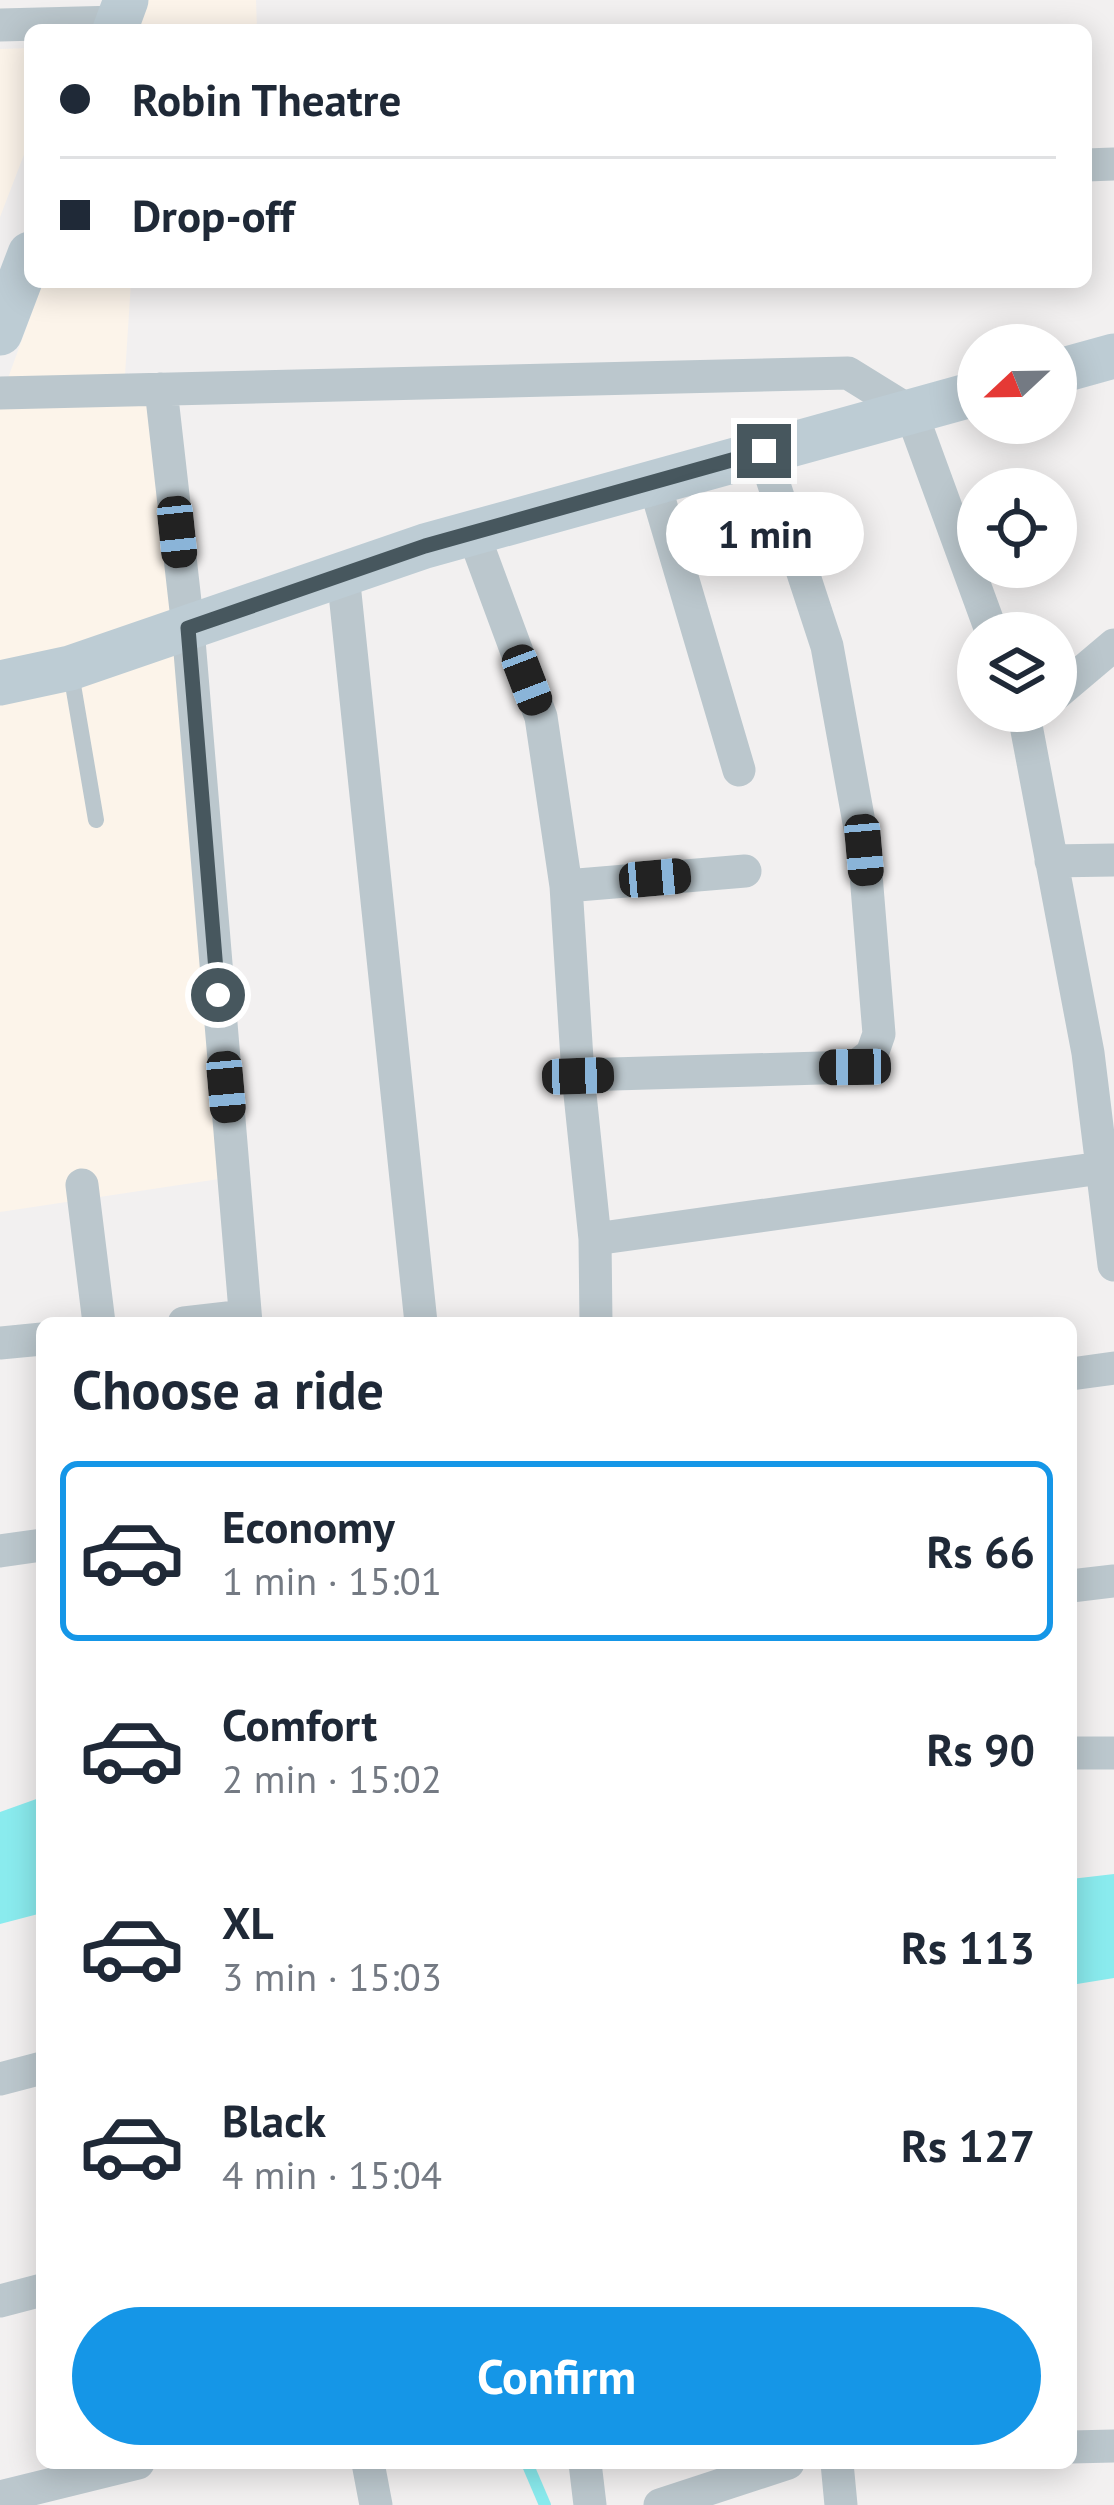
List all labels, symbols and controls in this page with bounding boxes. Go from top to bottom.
text: Robin Theatre [132,70,401,128]
text: Drop-off [132,186,294,244]
north arrow [957,324,1077,444]
map controls [957,324,1077,732]
route end [737,424,791,478]
button: locate [957,468,1077,588]
callout: 1 min [665,493,863,577]
car [155,494,199,570]
text: 1 min [717,508,813,559]
button: layers [957,612,1077,732]
car [497,640,557,720]
car [843,813,885,887]
car [618,857,692,899]
route start [191,968,245,1022]
car [819,1048,891,1086]
car [205,1050,247,1124]
car [541,1057,615,1095]
text: Choose a ride [72,1354,384,1424]
icon: car [78,1497,186,1605]
text: Economy [222,1497,395,1555]
text: Rs 66 [927,1522,1035,1580]
text: 1 min · 15:01 [222,1555,442,1606]
icon: car [78,1695,186,1803]
text: Comfort [222,1695,377,1753]
text: Rs 90 [927,1720,1035,1778]
text: 2 min · 15:02 [222,1753,442,1804]
icon: car [78,1893,186,2001]
text: XL [222,1893,274,1951]
text: Rs 113 [901,1918,1035,1976]
text: 3 min · 15:03 [222,1951,442,2002]
icon: car [78,2091,186,2199]
text: Black [222,2091,326,2149]
text: Rs 127 [901,2116,1035,2174]
text: 4 min · 15:04 [222,2149,442,2200]
button: Confirm [72,2307,1041,2445]

